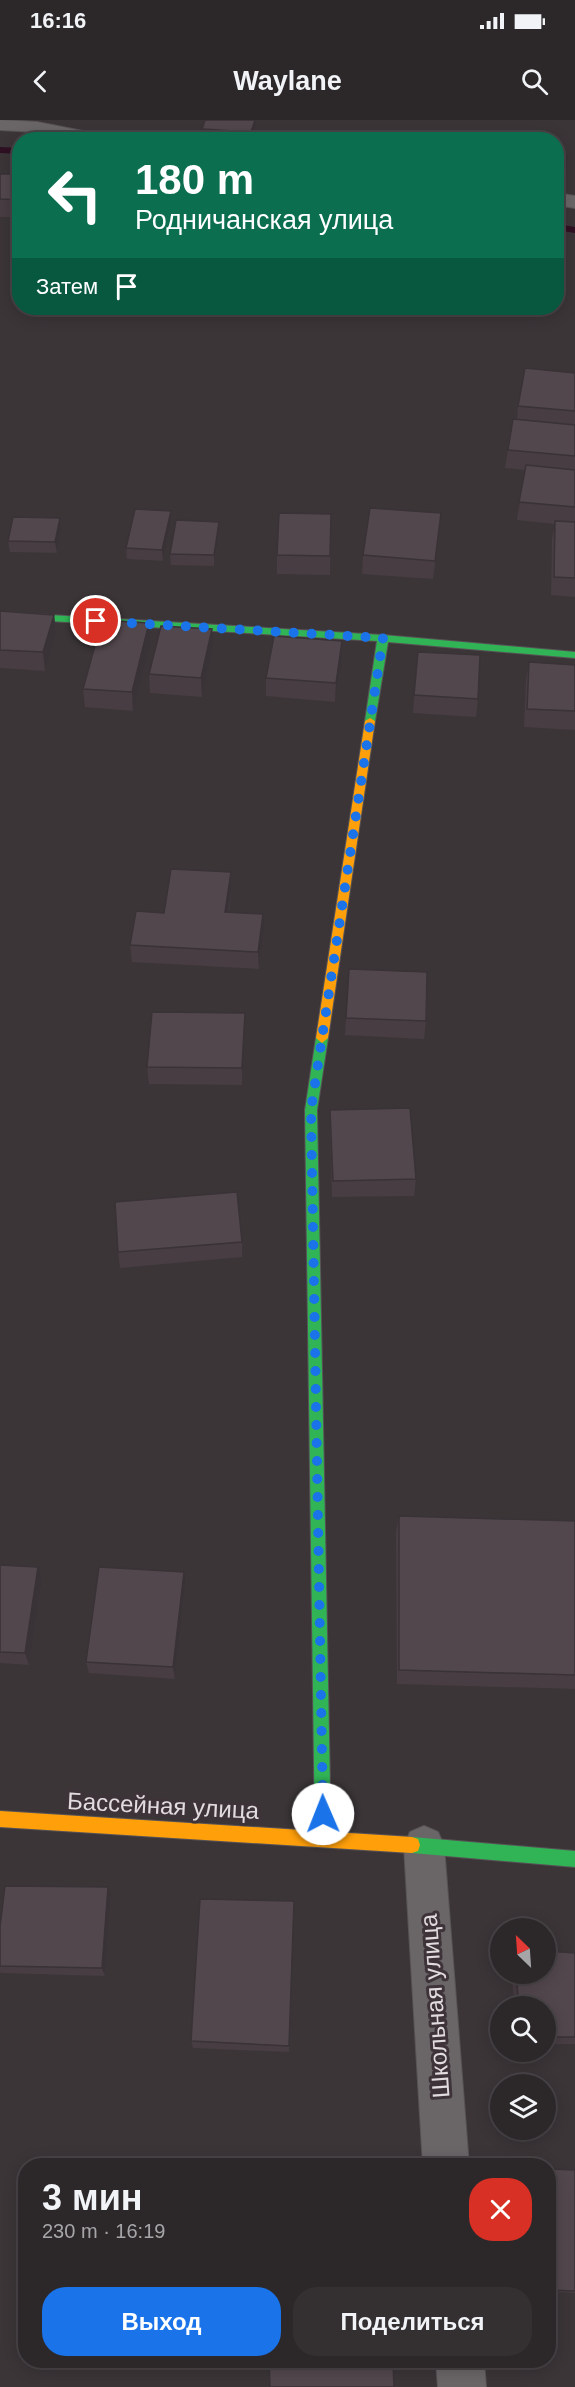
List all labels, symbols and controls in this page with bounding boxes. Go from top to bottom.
text: 16:16 [30,8,86,33]
icon: back [24,65,57,98]
icon: search [518,65,551,98]
text: Waylane [233,66,342,96]
icon: left [36,156,114,234]
text: 180 m [135,156,254,203]
text: Родничанская улица [135,205,393,235]
icon: arrive [110,270,143,303]
text: Затем [36,274,98,299]
pin [70,595,121,646]
icon: arrive [79,604,112,637]
position arrow [291,1782,355,1846]
street label: Бассейная улица [66,1787,260,1824]
street label: Школьная улица [415,1913,454,2099]
north arrow [490,1918,556,1984]
map controls [490,1918,556,2140]
button: search [490,1996,556,2062]
button: layers [490,2074,556,2140]
text: 3 мин [42,2177,143,2218]
button: close [469,2178,532,2241]
text: 230 m · 16:19 [42,2220,165,2242]
button: Выход [42,2287,281,2356]
button: Поделиться [293,2287,532,2356]

